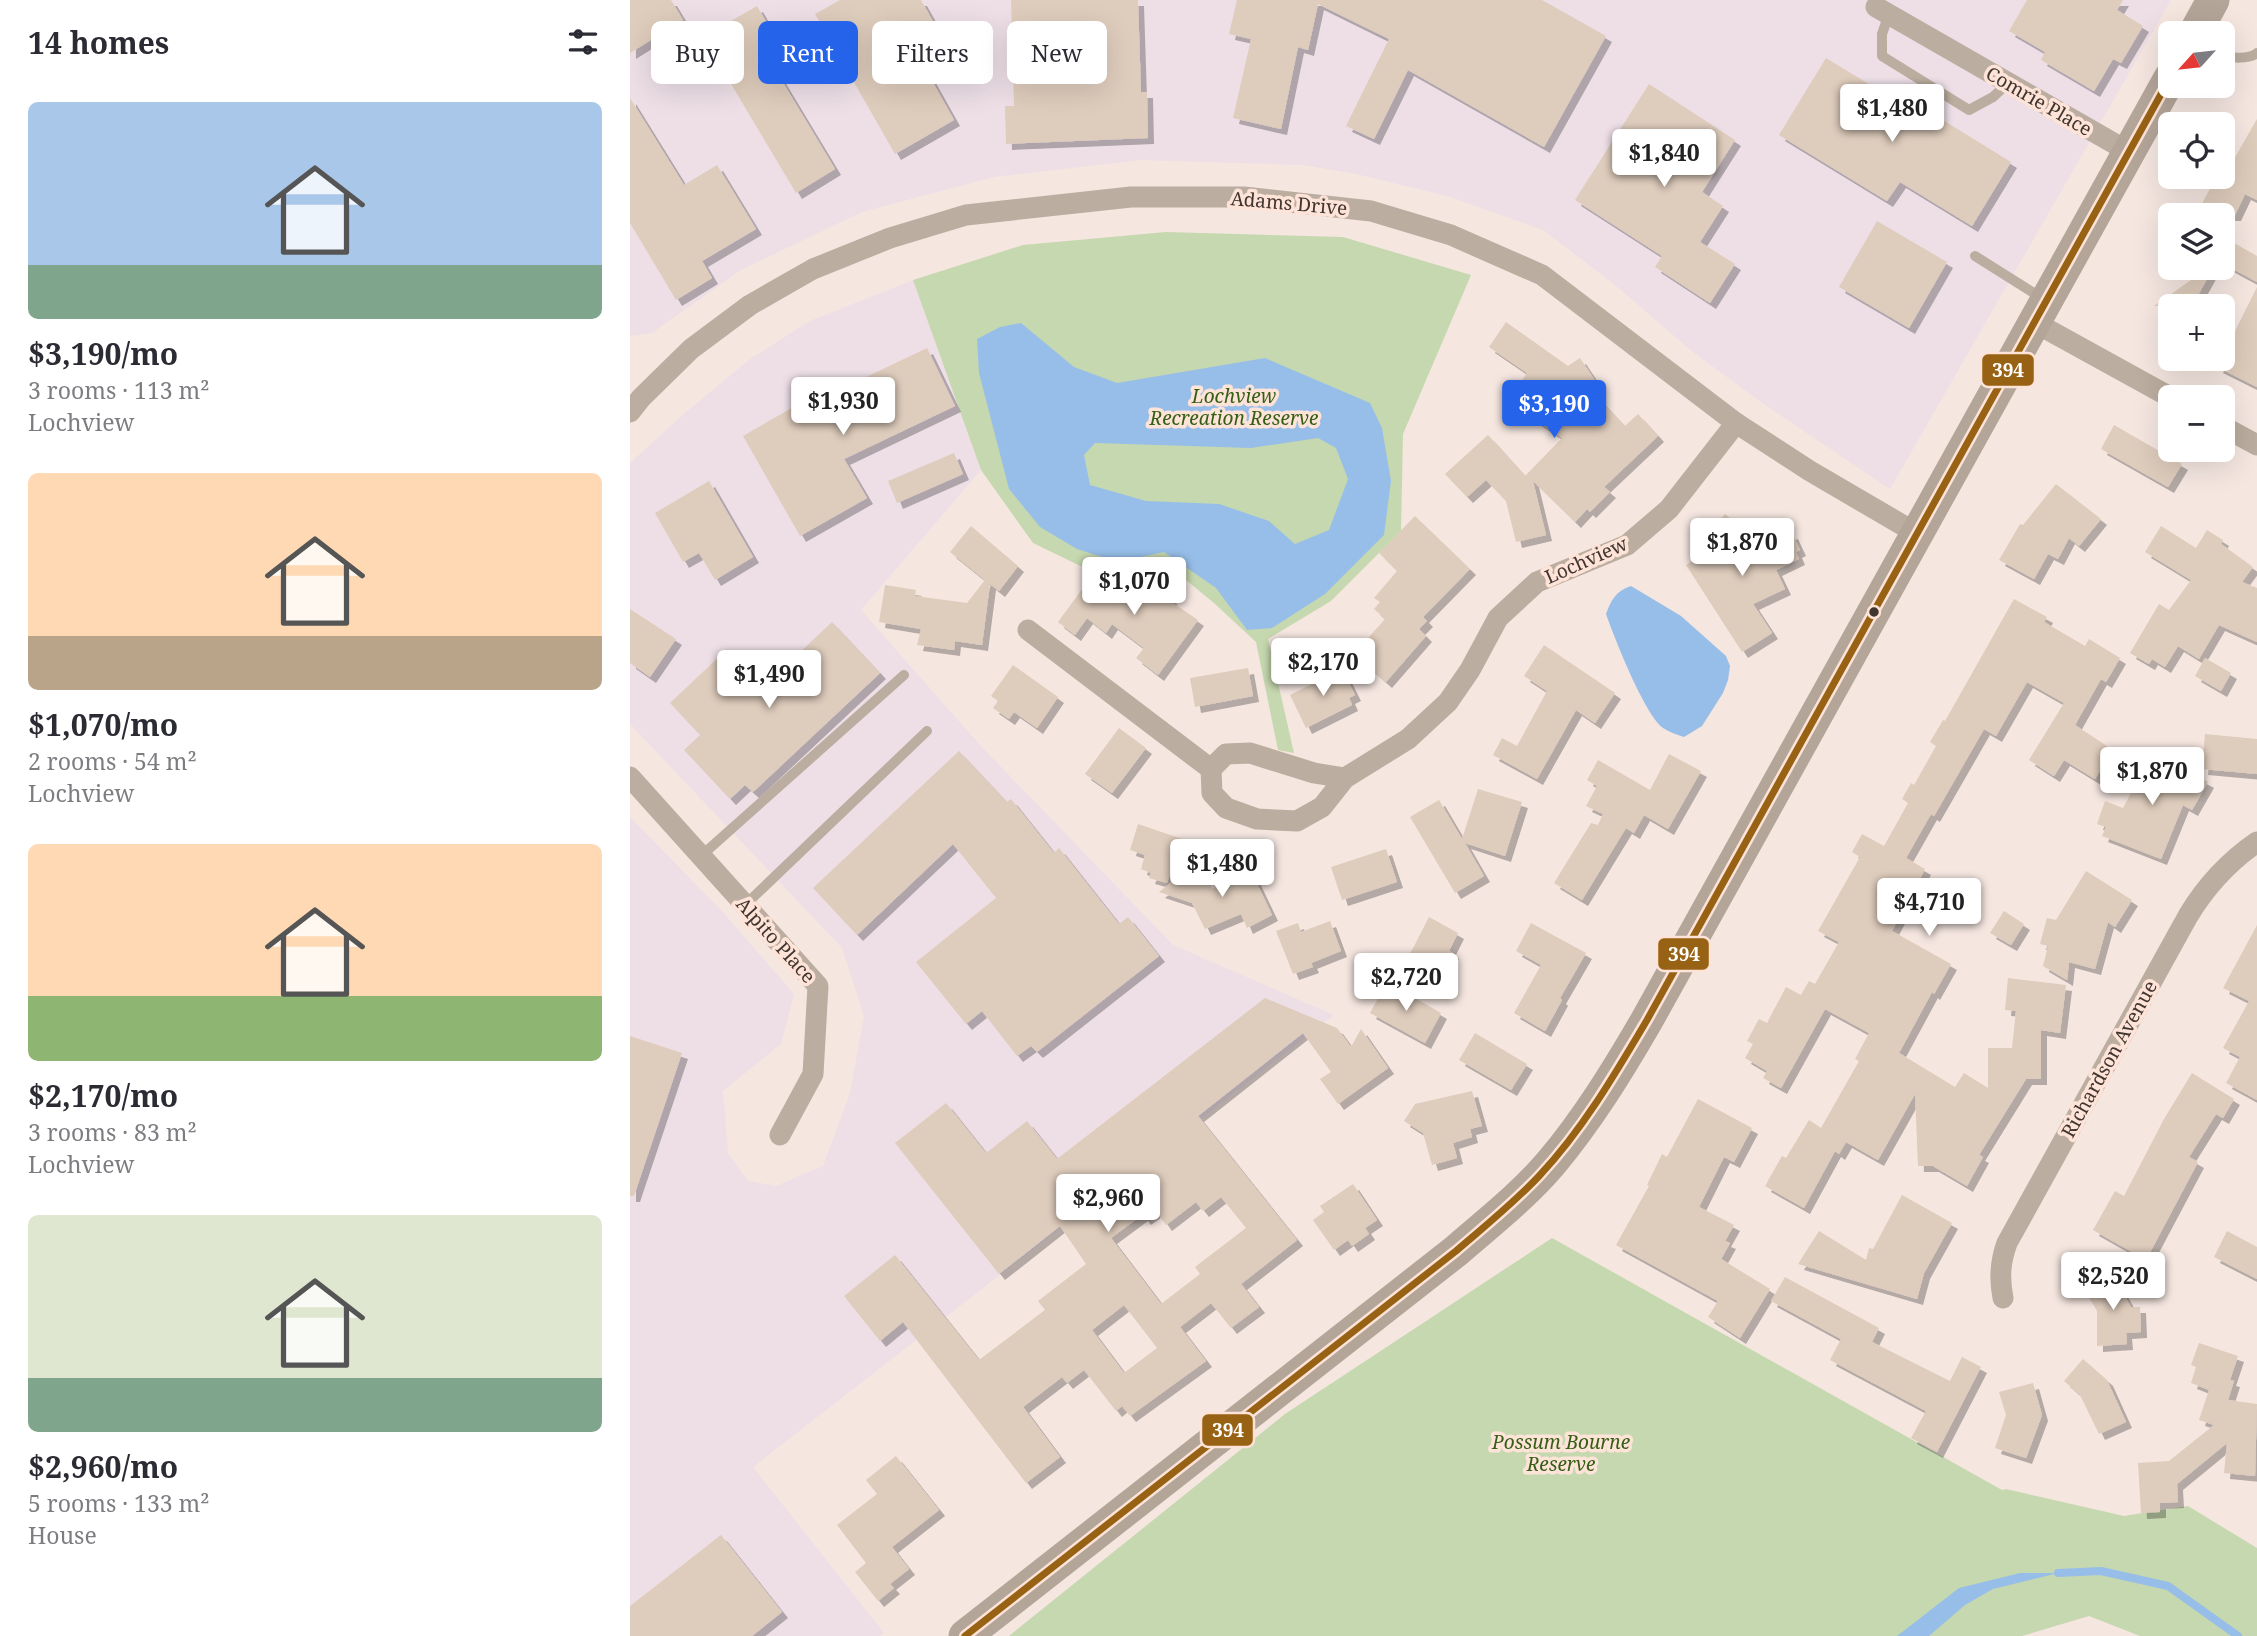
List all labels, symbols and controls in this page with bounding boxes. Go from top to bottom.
chip: Buy [651,21,744,84]
chip: Rent [758,21,858,84]
chip: Filters [872,21,993,84]
chip: New [1007,21,1107,84]
north arrow [2158,21,2235,98]
map controls [2158,21,2235,462]
text: 14 homes [28,22,169,63]
icon: filters [564,23,602,61]
street label: Comrie Place [1981,60,2097,142]
pin: $1,480 [1835,85,1949,144]
text: $1,480 [1856,91,1928,123]
button: locate [2158,112,2235,189]
pin: $1,840 [1607,130,1721,189]
text: $1,840 [1628,136,1700,168]
icon: home [252,147,378,273]
street label: Adams Drive [1230,185,1348,221]
button: layers [2158,203,2235,280]
button: + [2158,294,2235,371]
text: $3,190/mo [28,333,178,374]
line badge: 394 [1981,353,2035,387]
text: 394 [1992,357,2024,383]
text: 3 rooms · 113 m² [28,374,210,406]
pin: $1,930 [786,378,900,437]
pin: $3,190 [1497,380,1611,440]
park label: Lochview Recreation Reserve [1149,383,1318,431]
text: $1,930 [807,384,879,416]
button: − [2158,385,2235,462]
text: $3,190 [1518,387,1590,419]
text: Lochview [28,406,134,438]
icon: home [252,518,378,644]
pin: $1,870 [1685,518,1799,578]
text: $1,870 [1706,525,1778,557]
street label: Lochview [1541,530,1632,590]
pin: $1,070 [1077,558,1191,617]
text: $1,070 [1098,564,1170,596]
unlabelled marker [1867,605,1881,619]
pin: $2,170 [1266,638,1380,698]
text: $2,170 [1287,645,1359,677]
pin: $1,490 [712,650,826,710]
text: $1,490 [733,657,805,689]
text: $1,070/mo [28,704,178,745]
text: 2 rooms · 54 m² [28,745,197,777]
pin: $1,870 [2095,748,2209,807]
text: $1,870 [2116,754,2188,786]
text: Lochview [28,777,134,809]
pin: $1,480 [1165,839,1279,899]
text: $1,480 [1186,846,1258,878]
pin: $4,710 [1872,878,1986,938]
text: $4,710 [1893,885,1965,917]
icon: home [252,889,378,1015]
street label: Alpito Place [730,891,822,989]
line badge: 394 [1657,937,1710,971]
text: 394 [1668,941,1700,967]
pin: $2,720 [1349,954,1463,1013]
text: $2,720 [1370,960,1442,992]
street label: Richardson Avenue [2055,976,2163,1142]
text: $2,170/mo [28,1075,178,1116]
text: 3 rooms · 83 m² [28,1116,197,1148]
text: Lochview [28,1148,134,1180]
pin: $2,960 [1051,1174,1165,1234]
text: $2,960 [1072,1181,1144,1213]
pin: $2,520 [2056,1252,2170,1312]
text: $2,520 [2077,1259,2149,1291]
icon: home [252,1260,378,1386]
line badge: 394 [1201,1413,1254,1447]
text: 394 [1212,1417,1244,1443]
park label: Possum Bourne Reserve [1491,1429,1630,1477]
text: $2,960/mo [28,1446,178,1487]
text: 5 rooms · 133 m² [28,1487,210,1519]
text: House [28,1519,97,1551]

